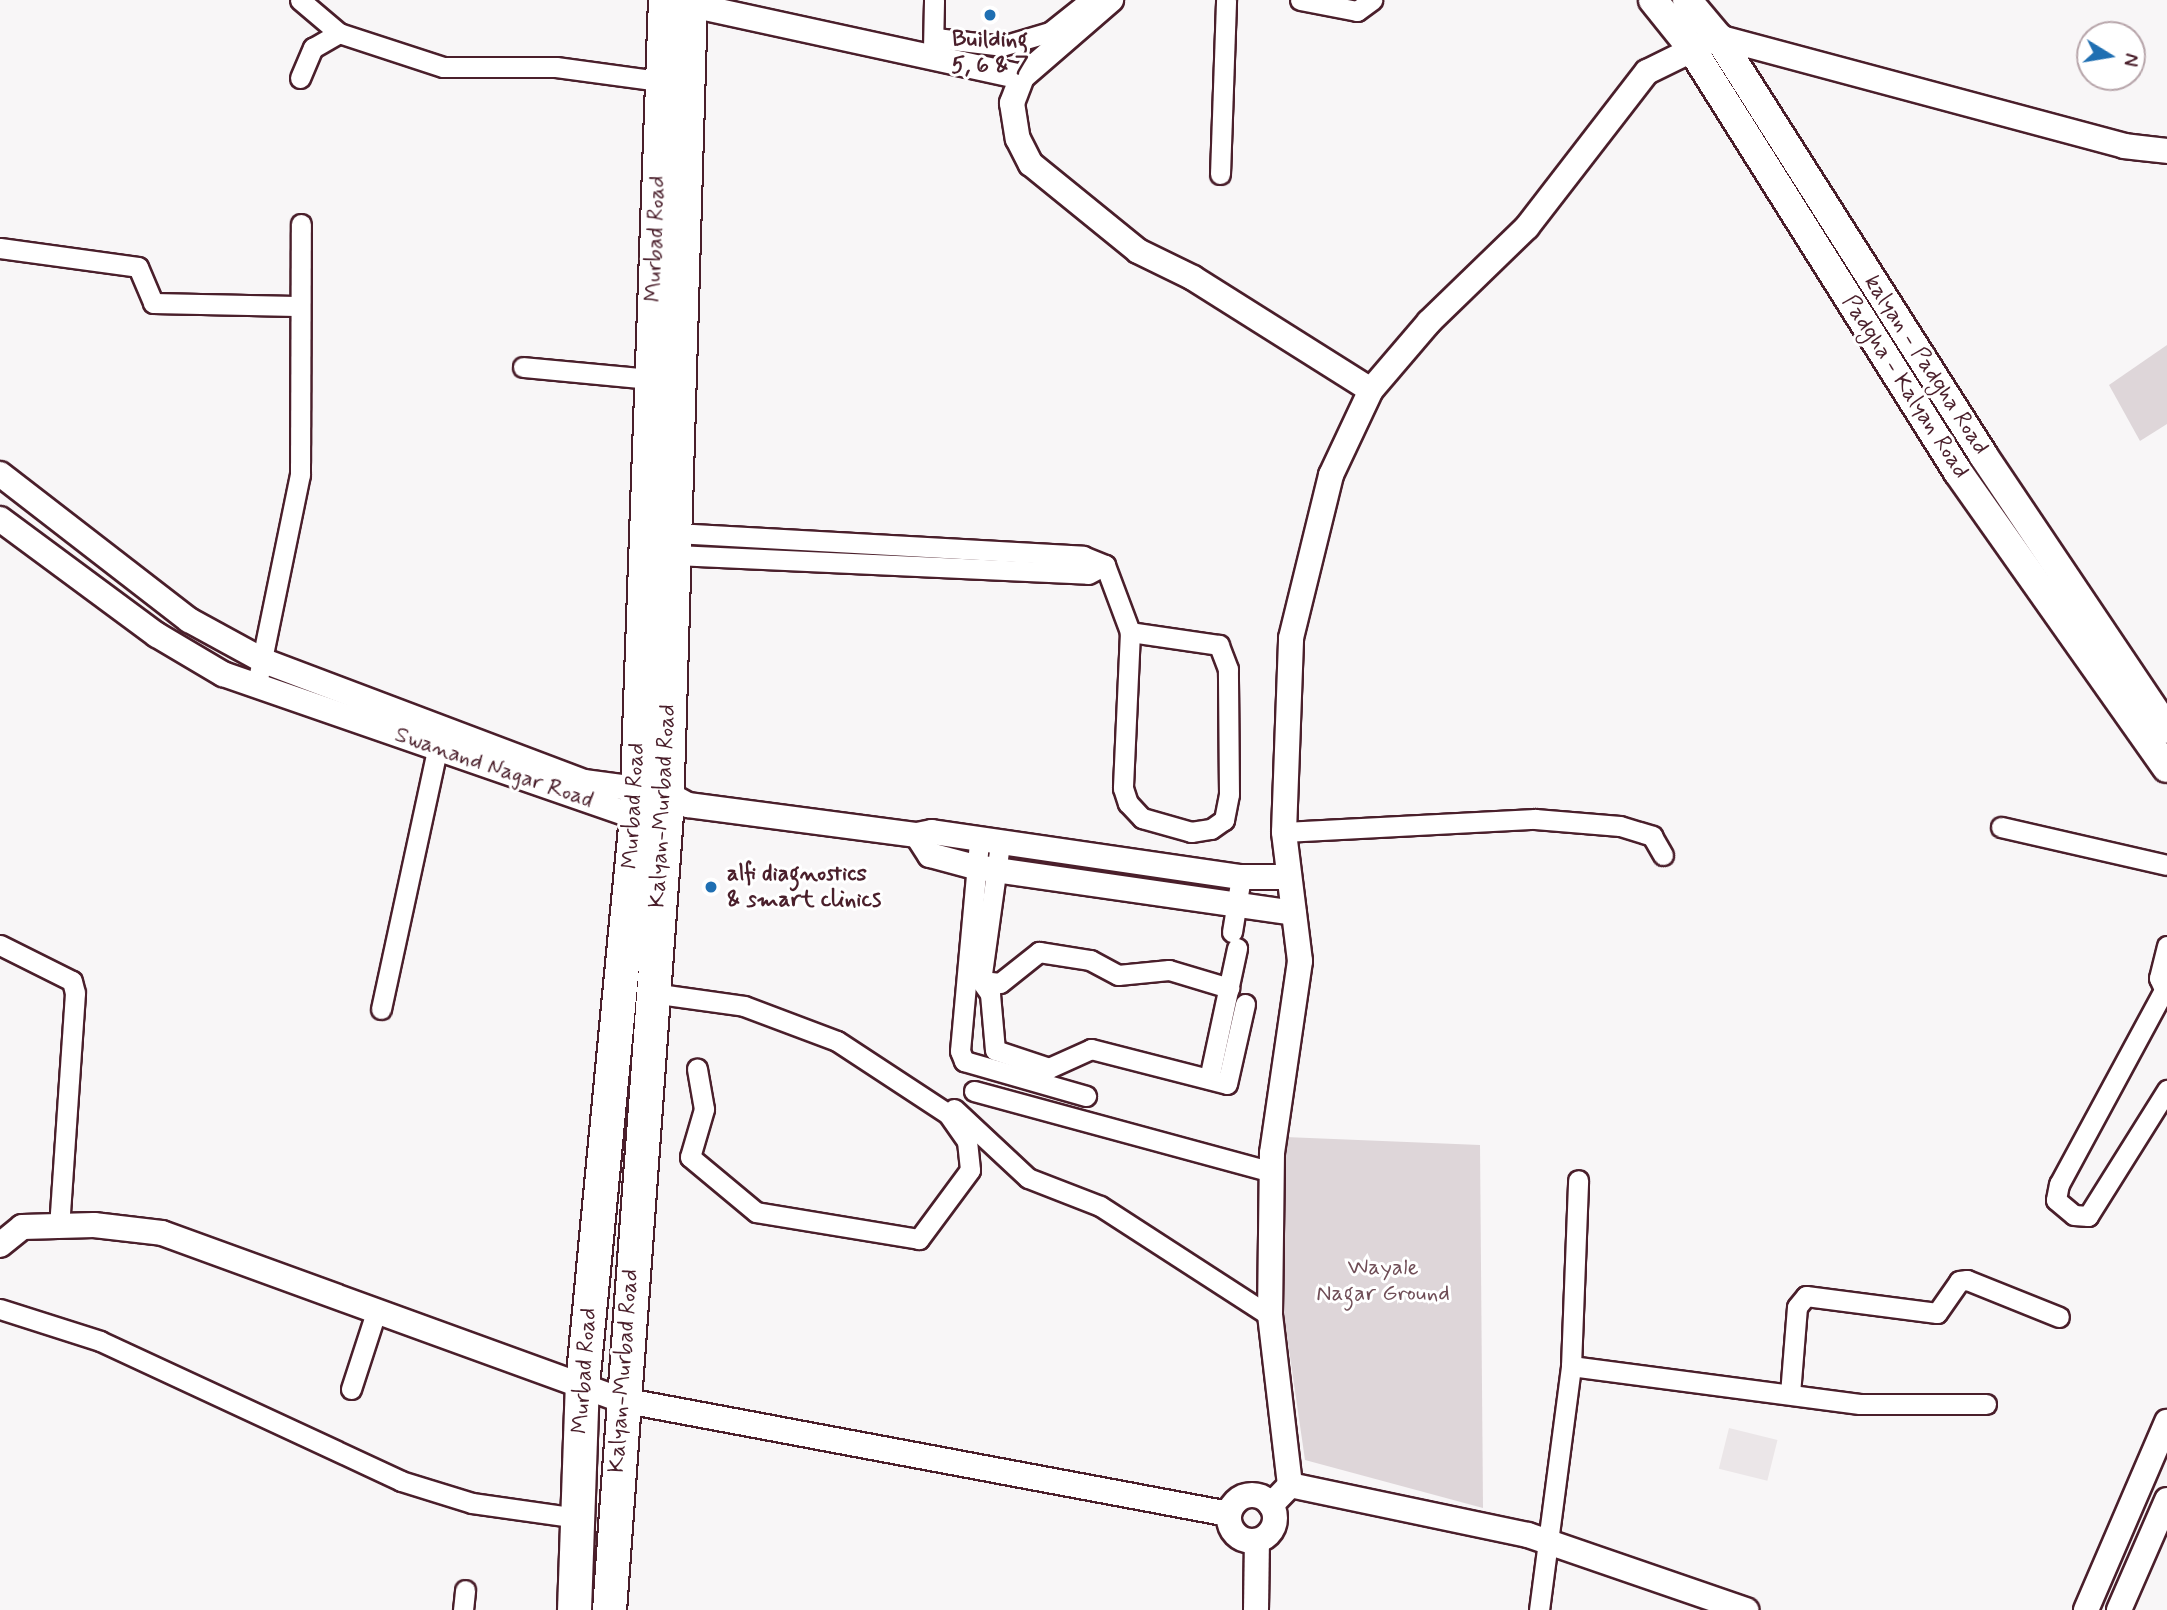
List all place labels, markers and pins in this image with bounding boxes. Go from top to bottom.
marker: Building 5, 6 & 7 [982,7,998,23]
place label: Building 5, 6 & 7 [952,26,1028,80]
place label: alfi diagnostics & smart clinics [727,860,880,914]
marker: alfi diagnostics & smart clinics [701,877,721,897]

